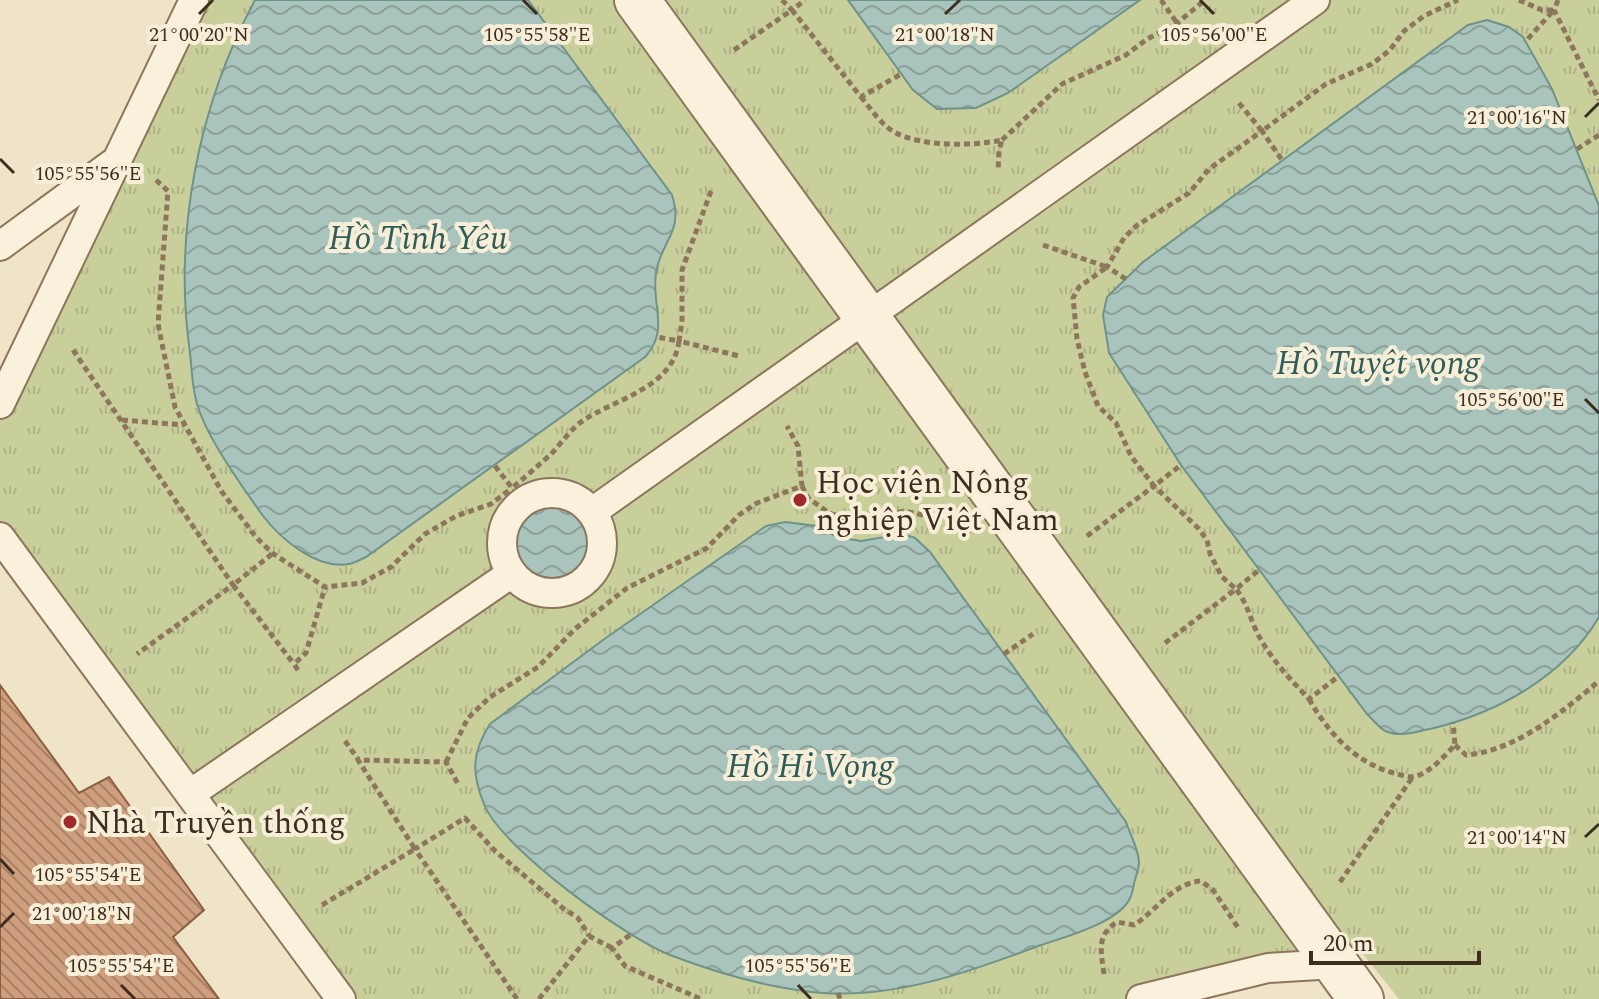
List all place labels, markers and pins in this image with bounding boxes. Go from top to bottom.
place label: Học viện Nông nghiệp Việt Nam [816,459,1059,545]
marker: Học viện Nông nghiệp Việt Nam [791,491,809,509]
place label: Nhà Truyền thống [86,799,346,848]
marker: Nhà Truyền thống [61,813,79,831]

